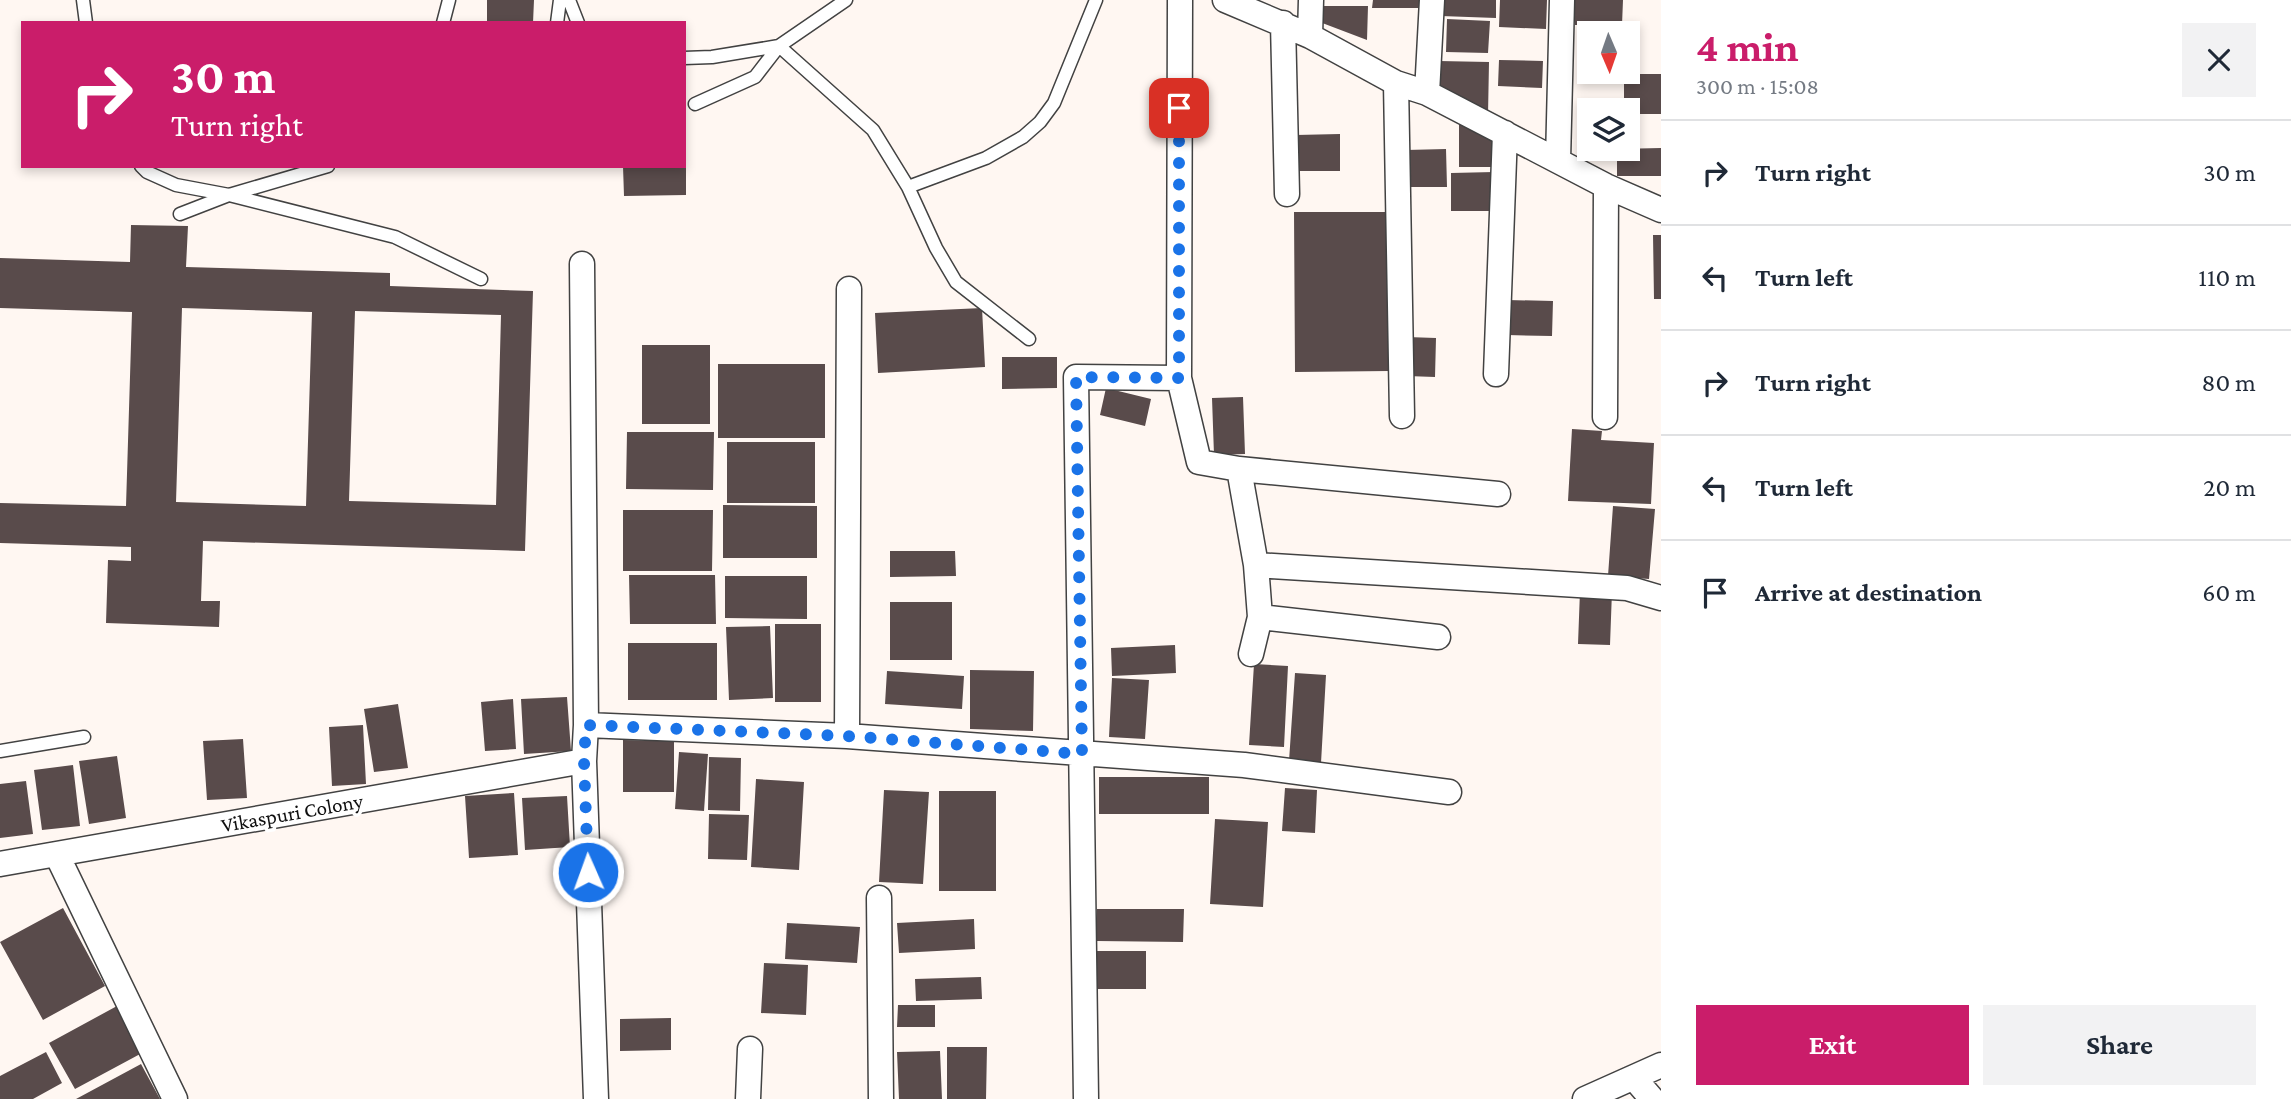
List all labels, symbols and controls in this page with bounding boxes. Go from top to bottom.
north arrow [1577,21,1640,84]
map controls [1577,21,1640,161]
text: 4 min [1696,23,1799,70]
button: close [2182,23,2256,97]
icon: right [56,49,147,140]
text: 30 m [171,49,276,104]
text: 300 m · 15:08 [1696,73,1819,99]
pin [1149,78,1209,138]
icon: arrive [1160,89,1198,127]
button: layers [1577,98,1640,161]
text: Turn right [171,107,303,143]
icon: right [1696,154,1734,192]
text: Turn right [1755,158,1871,187]
text: 30 m [2203,158,2256,187]
icon: left [1696,259,1734,297]
text: Turn left [1755,263,1853,292]
text: 110 m [2198,263,2256,292]
icon: right [1696,364,1734,402]
text: Turn right [1755,368,1871,397]
text: 80 m [2202,368,2256,397]
icon: left [1696,469,1734,507]
text: Turn left [1755,473,1853,502]
text: 20 m [2203,473,2256,502]
icon: arrive [1696,574,1734,612]
text: Arrive at destination [1755,578,1982,607]
text: 60 m [2202,578,2256,607]
street label: Vikaspuri Colony [219,789,365,837]
position arrow [551,835,625,909]
button: Exit [1696,1005,1969,1085]
button: Share [1983,1005,2256,1085]

